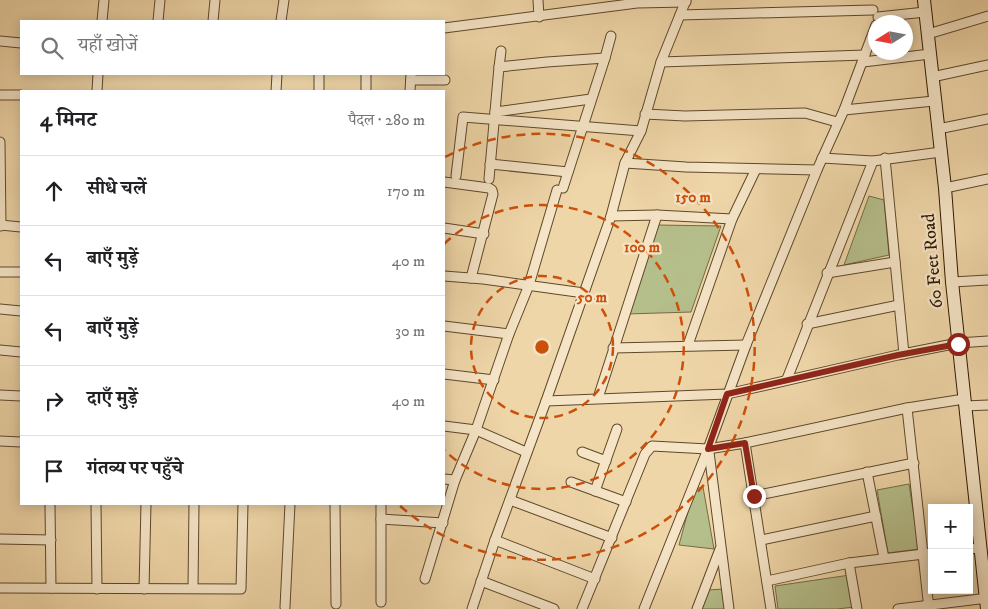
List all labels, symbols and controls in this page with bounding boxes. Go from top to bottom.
north arrow [868,15,913,60]
search box [20,20,445,75]
icon: search [38,34,66,62]
text: यहाँ खोजें [78,34,138,57]
text: 4 मिनट [40,107,96,133]
text: पैदल · 280 m [348,110,425,130]
icon: ahead [40,177,68,205]
text: सीधे चलें [87,177,146,200]
text: 170 m [387,181,425,201]
text: 150 m [675,188,711,207]
street label: 60 Feet Road [918,213,948,309]
text: 100 m [624,238,661,257]
icon: left [40,247,68,275]
text: बाएँ मुड़ें [87,247,138,270]
text: 40 m [392,251,425,271]
text: 50 m [576,288,608,307]
icon: left [40,317,68,345]
text: बाएँ मुड़ें [87,317,138,340]
text: 30 m [395,321,425,341]
route start [947,333,970,356]
centre of rings [533,338,551,356]
icon: right [40,387,68,415]
text: दाएँ मुड़ें [87,387,138,410]
text: 40 m [392,391,425,411]
icon: arrive [40,457,68,485]
text: गंतव्य पर पहुँचे [87,457,183,480]
route end [743,485,766,508]
map controls [928,504,973,594]
button: + [928,504,973,549]
button: − [928,549,973,594]

